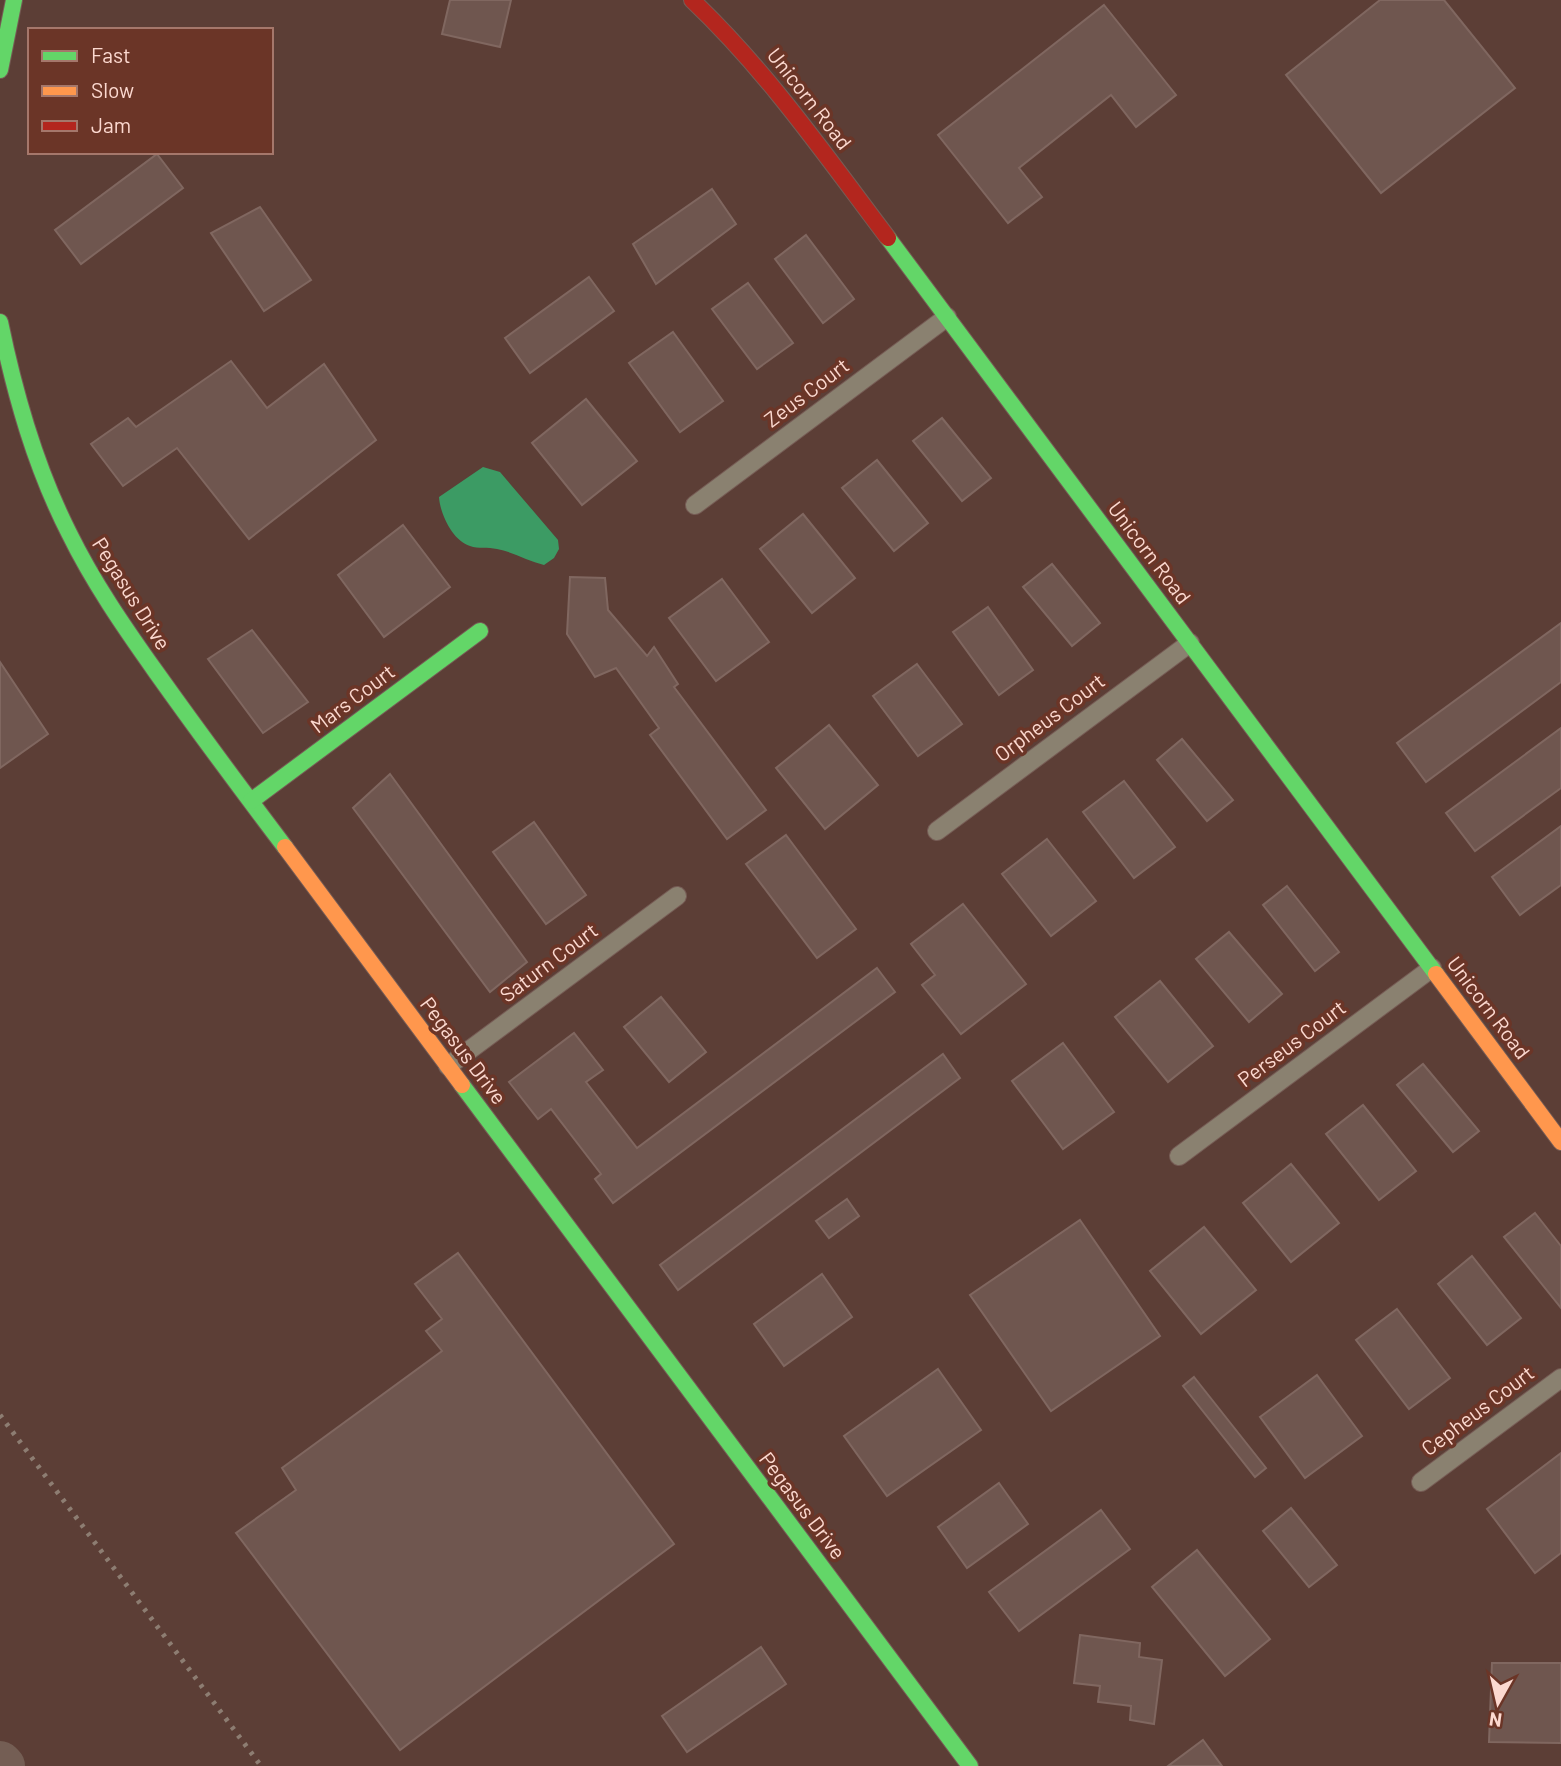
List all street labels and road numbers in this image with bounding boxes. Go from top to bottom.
street label: Unicorn Road [763,42,858,154]
street label: Zeus Court [759,352,853,432]
street label: Unicorn Road [1103,496,1197,608]
street label: Pegasus Drive [88,532,177,654]
street label: Mars Court [305,658,399,737]
street label: Orpheus Court [989,667,1109,766]
street label: Saturn Court [494,917,602,1007]
street label: Unicorn Road [1442,951,1536,1063]
street label: Pegasus Drive [416,992,513,1109]
street label: Perseus Court [1232,994,1350,1092]
street label: Cepheus Court [1416,1359,1538,1460]
street label: Pegasus Drive [755,1447,852,1564]

